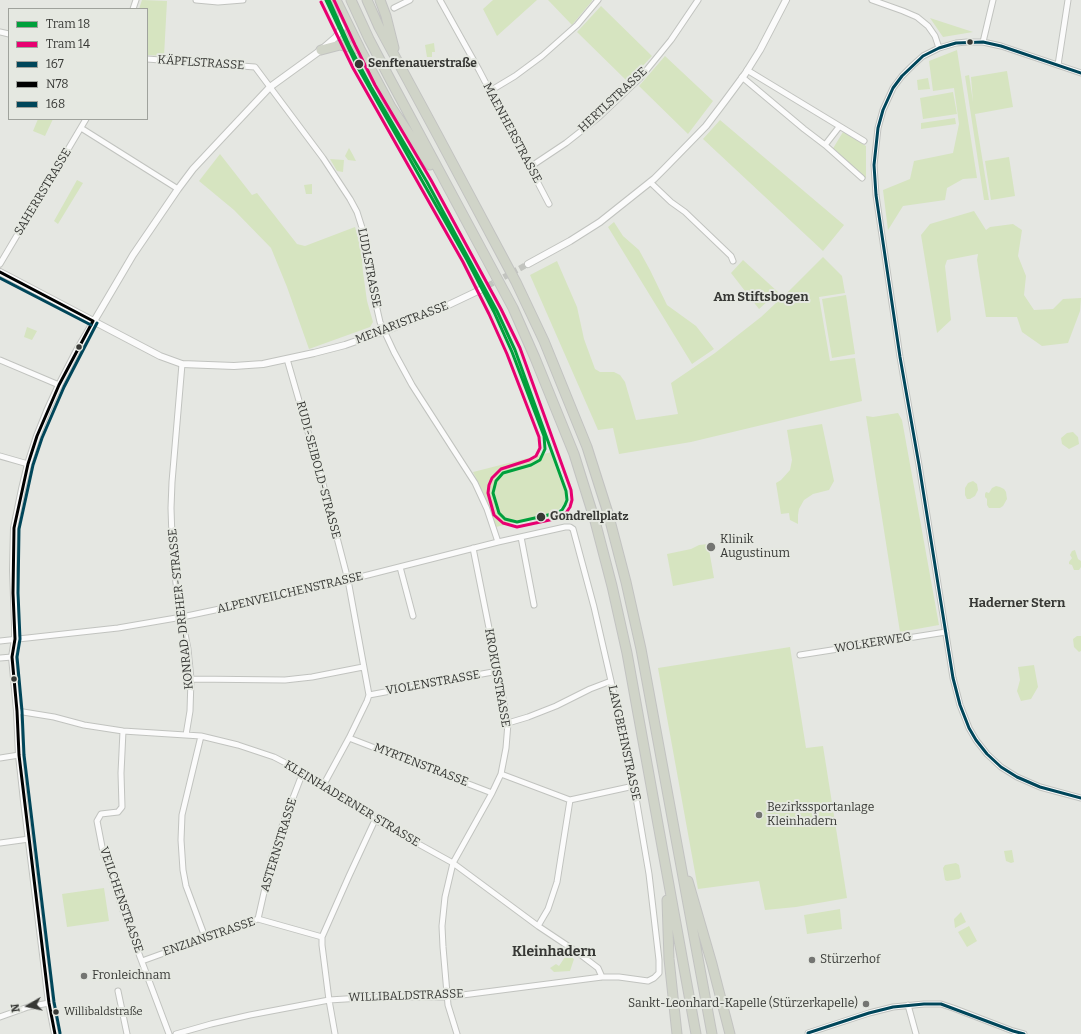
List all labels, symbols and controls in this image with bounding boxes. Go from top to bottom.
legend [8,8,148,120]
text: Tram 18 [46,17,90,31]
text: Tram 14 [46,37,90,51]
unlabelled marker [965,37,975,47]
street label: KÄPFLSTRASSE [157,53,245,73]
text: 167 [46,57,64,71]
place label: Senftenauerstraße [368,57,477,71]
marker: Senftenauerstraße [353,58,365,70]
street label: HERTLSTRASSE [576,65,650,135]
text: N78 [46,77,69,91]
street label: MAENHERSTRASSE [479,80,545,186]
text: 168 [46,97,65,111]
street label: SAHERRSTRASSE [11,146,75,238]
street label: LUDLSTRASSE [354,227,384,309]
district label: Am Stiftsbogen [713,289,809,305]
street label: MENARISTRASSE [353,299,451,347]
unlabelled marker [74,342,84,352]
street label: RUDI-SEIBOLD-STRASSE [293,400,343,540]
place label: Gondrellplatz [550,510,628,524]
marker: Gondrellplatz [535,511,547,523]
street label: KONRAD-DREHER-STRASSE [165,528,197,690]
place label: Klinik Augustinum [720,533,790,561]
marker: Klinik Augustinum [705,541,717,553]
street label: ALPENVEILCHENSTRASSE [216,569,364,617]
district label: Haderner Stern [969,595,1065,611]
street label: KROKUSSTRASSE [481,628,513,728]
street label: WOLKERWEG [833,630,913,656]
street label: VIOLENSTRASSE [385,668,481,698]
unlabelled marker [9,674,19,684]
street label: LANGBEHNSTRASSE [605,684,643,802]
street label: MYRTENSTRASSE [372,740,470,790]
street label: KLEINHADERNER STRASSE [282,758,422,850]
street label: ASTERNSTRASSE [258,796,300,894]
place label: Bezirkssportanlage Kleinhadern [767,801,874,829]
marker: Bezirkssportanlage Kleinhadern [754,810,764,820]
street label: VEILCHENSTRASSE [96,845,146,955]
street label: ENZIANSTRASSE [161,914,257,960]
district label: Kleinhadern [512,944,596,960]
place label: Stürzerhof [820,953,880,967]
marker: Stürzerhof [807,955,817,965]
place label: Fronleichnam [92,969,171,983]
marker: Fronleichnam [79,971,89,981]
north arrow [8,986,48,1026]
street label: WILLIBALDSTRASSE [348,987,464,1005]
place label: Sankt-Leonhard-Kapelle (Stürzerkapelle) [628,997,858,1011]
marker: Sankt-Leonhard-Kapelle (Stürzerkapelle) [861,999,871,1009]
text: N [9,1003,23,1013]
place label: Willibaldstraße [64,1005,143,1019]
marker: Willibaldstraße [51,1007,61,1017]

